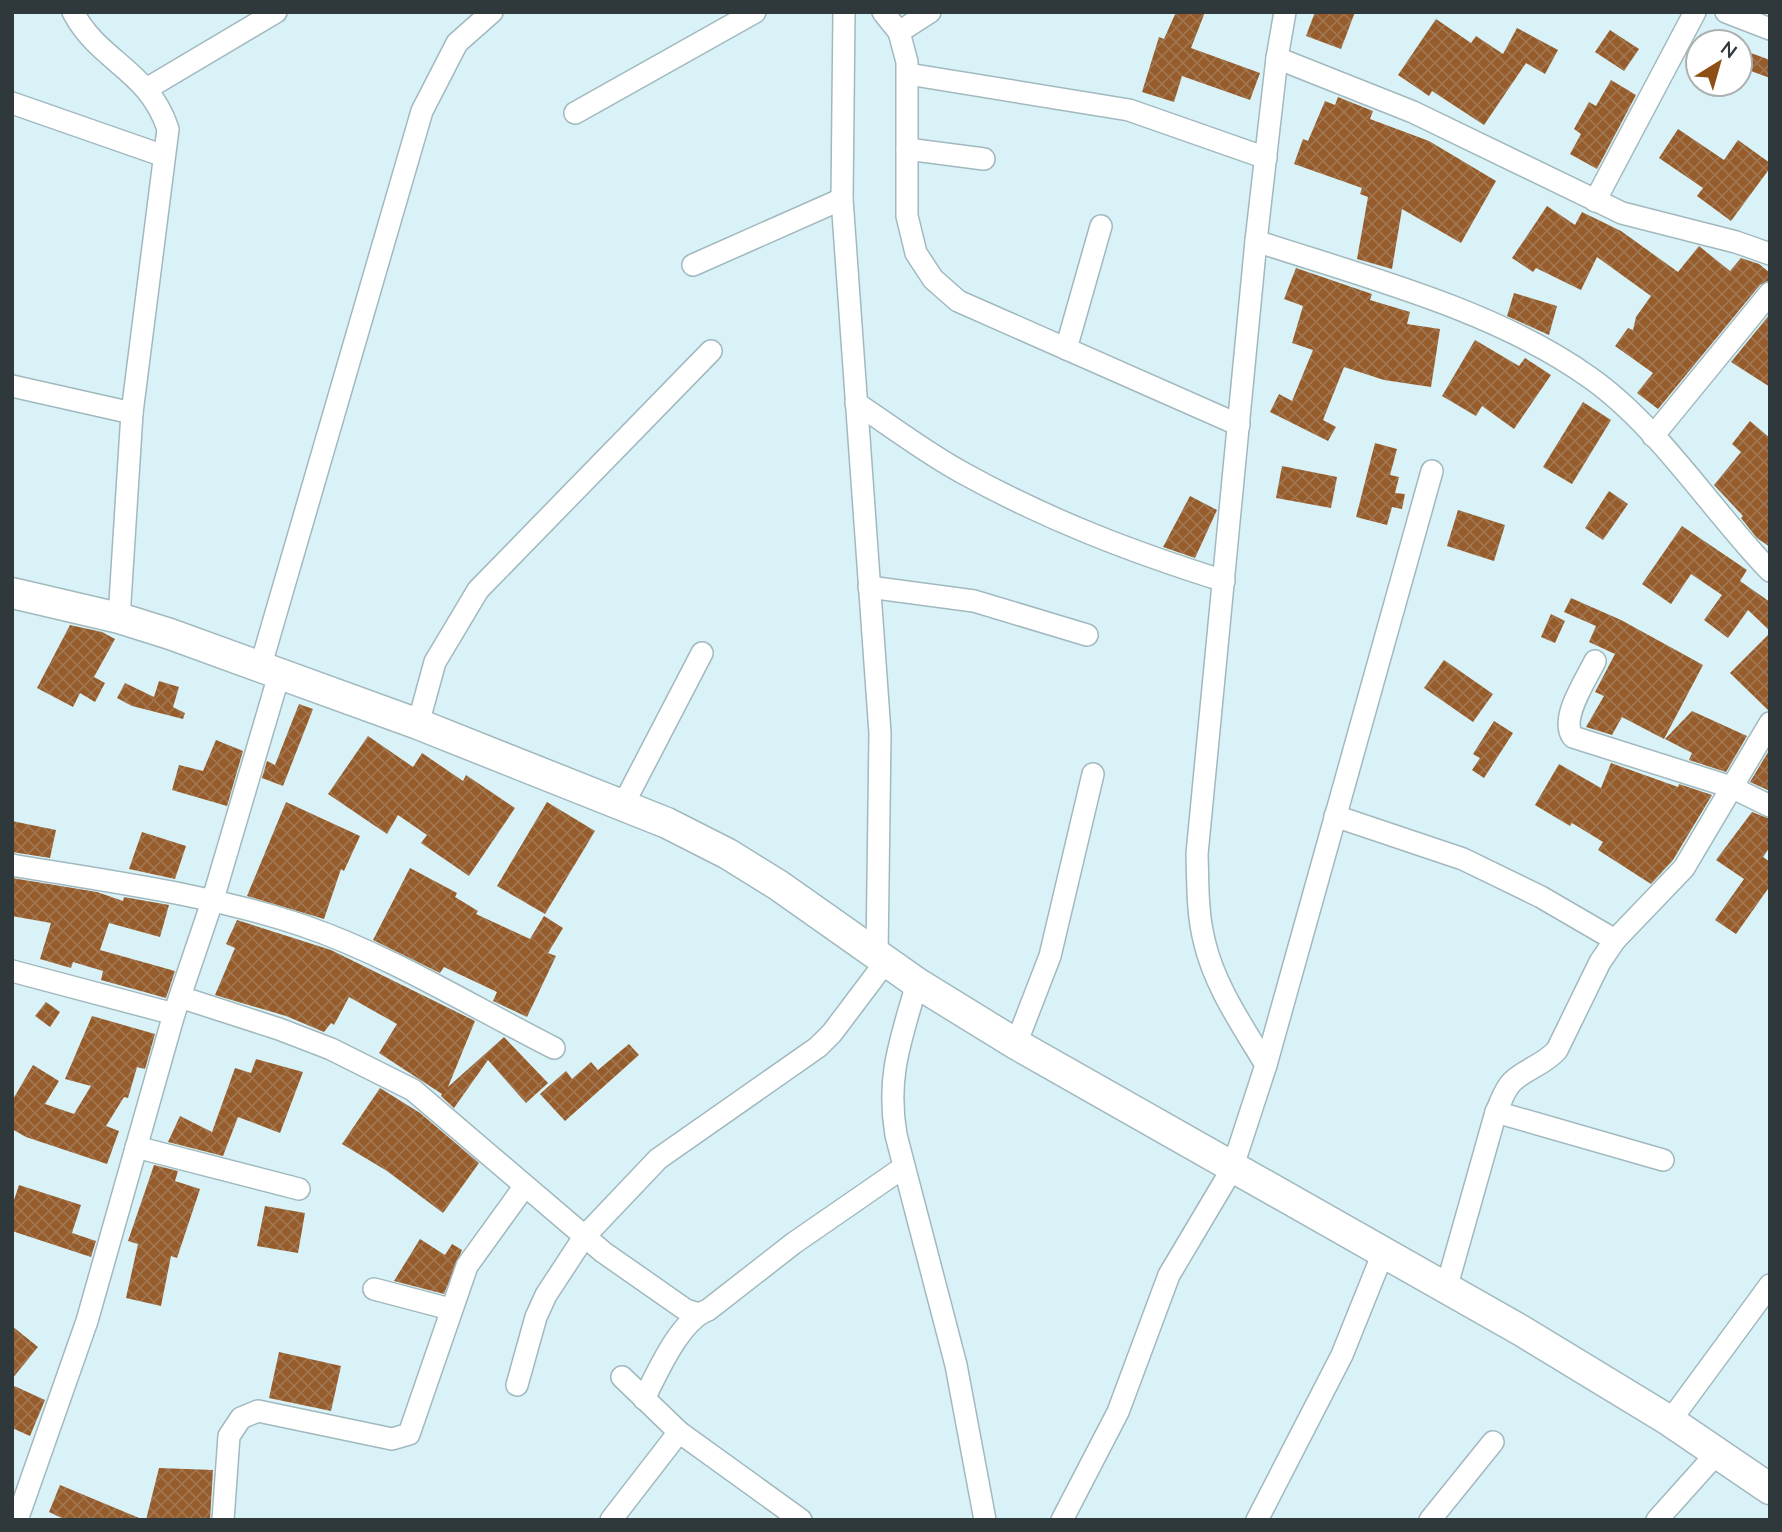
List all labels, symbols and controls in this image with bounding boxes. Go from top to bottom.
north arrow [1684,28,1754,98]
text: N [1715,36,1742,65]

